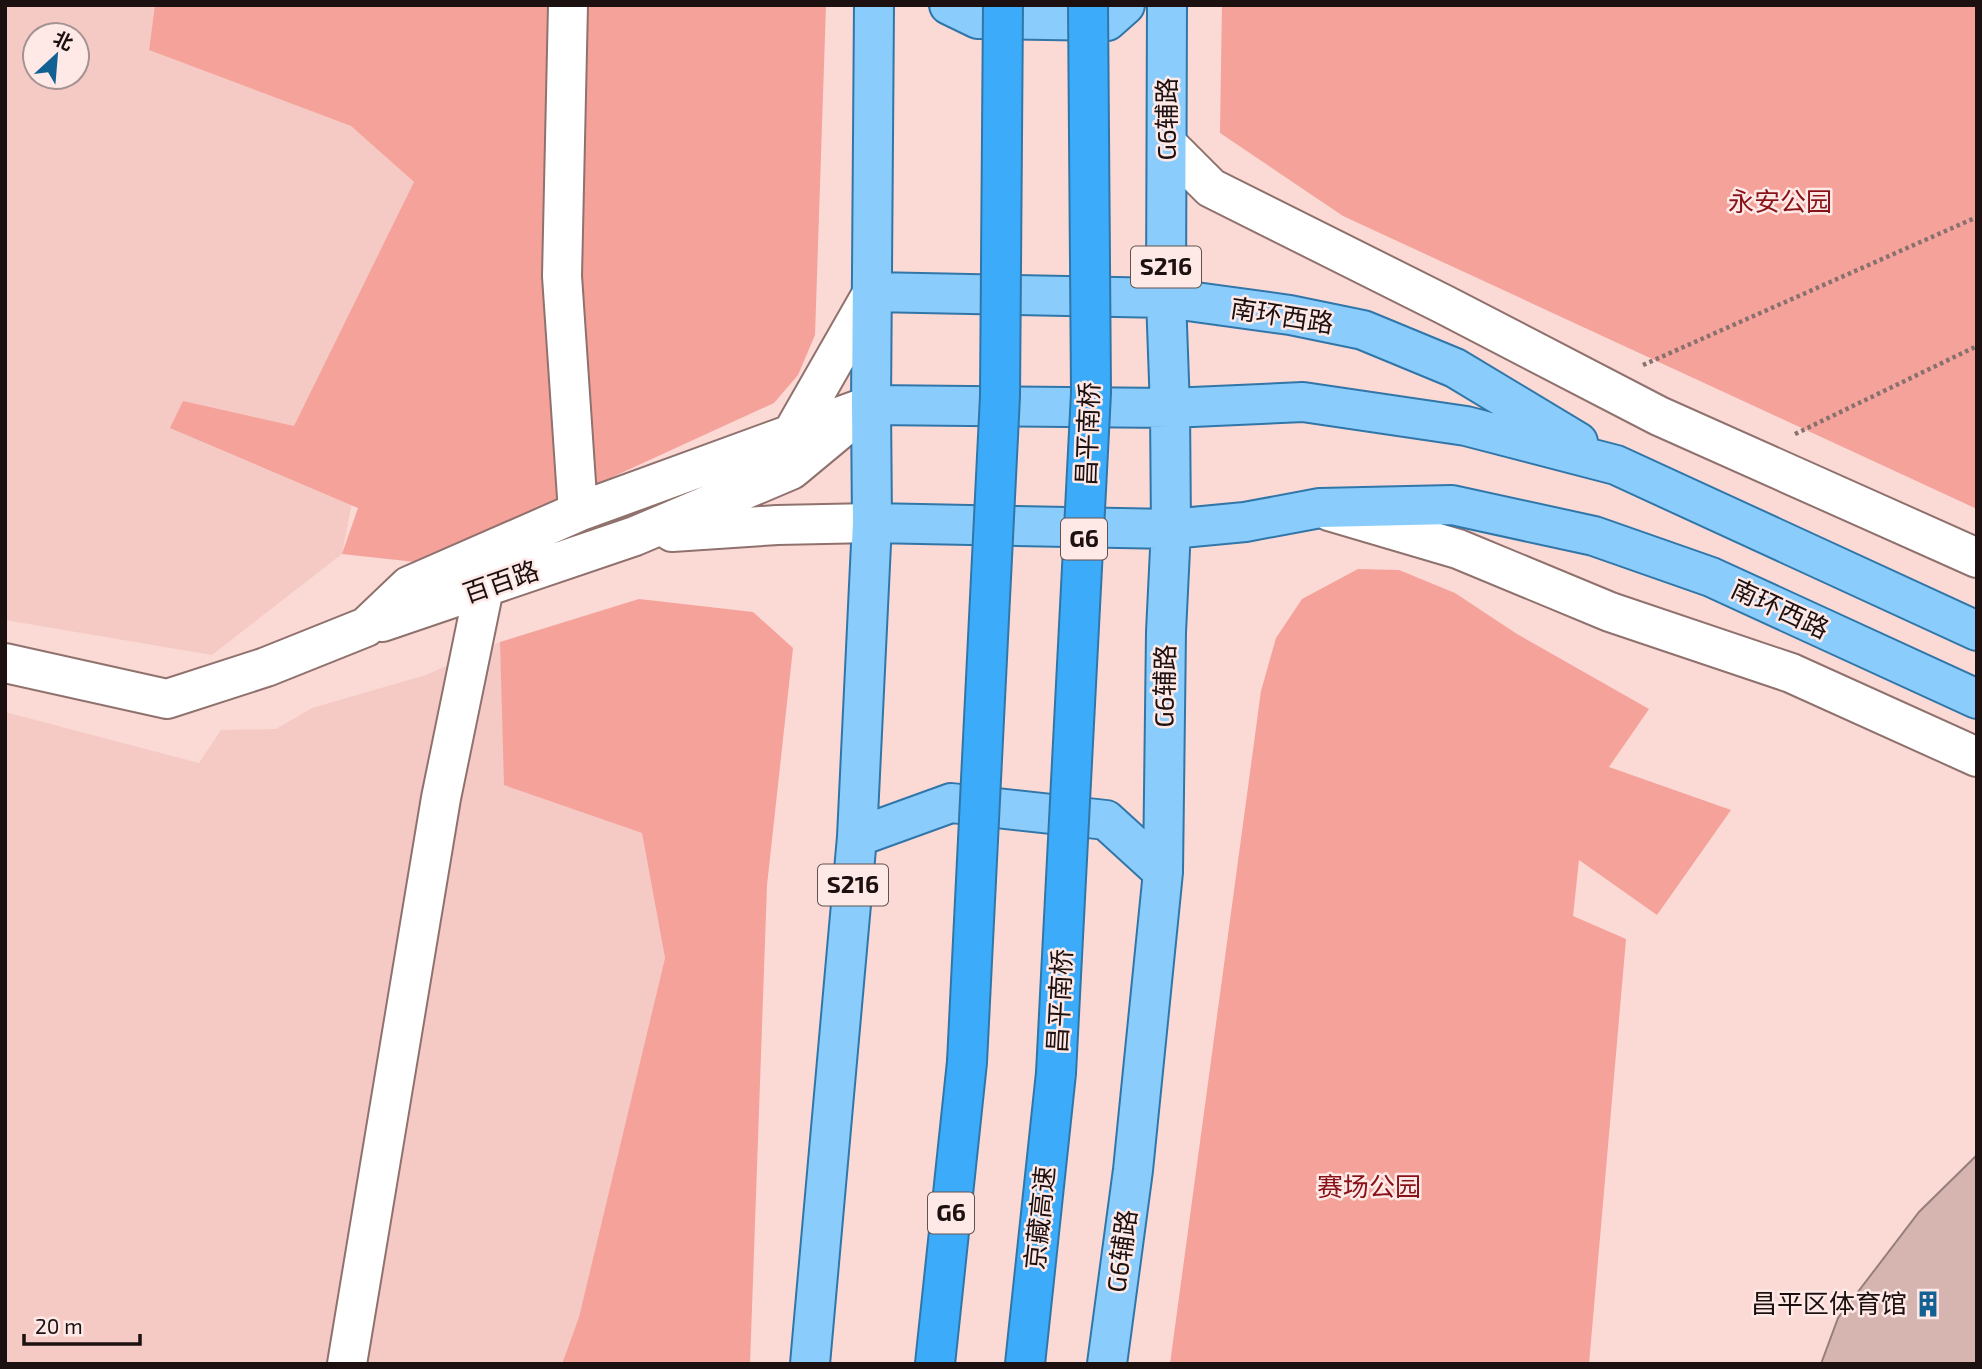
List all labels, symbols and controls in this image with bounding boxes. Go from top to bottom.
north arrow [21,21,91,91]
text: 北 [50,26,77,55]
street label: G6辅路 [1150,77,1181,161]
park label: 永安公园 [1728,185,1832,216]
road number: S216 [1131,246,1201,288]
street label: 南环西路 [1228,291,1336,338]
street label: 昌平南桥 [1069,381,1104,486]
road number: G6 [1061,518,1107,560]
street label: 百百路 [459,553,542,608]
street label: 南环西路 [1727,572,1834,644]
street label: G6辅路 [1147,644,1180,728]
road number: S216 [818,864,888,906]
street label: 昌平南桥 [1040,948,1077,1054]
street label: 京藏高速 [1018,1165,1059,1271]
park label: 赛场公园 [1317,1170,1421,1201]
road number: G6 [928,1192,974,1233]
street label: G6辅路 [1099,1207,1142,1294]
place label: 昌平区体育馆 [1751,1287,1907,1318]
building icon: 昌平区体育馆 [1913,1289,1943,1319]
scale bar [24,1302,140,1346]
text: 20 m [35,1313,83,1338]

